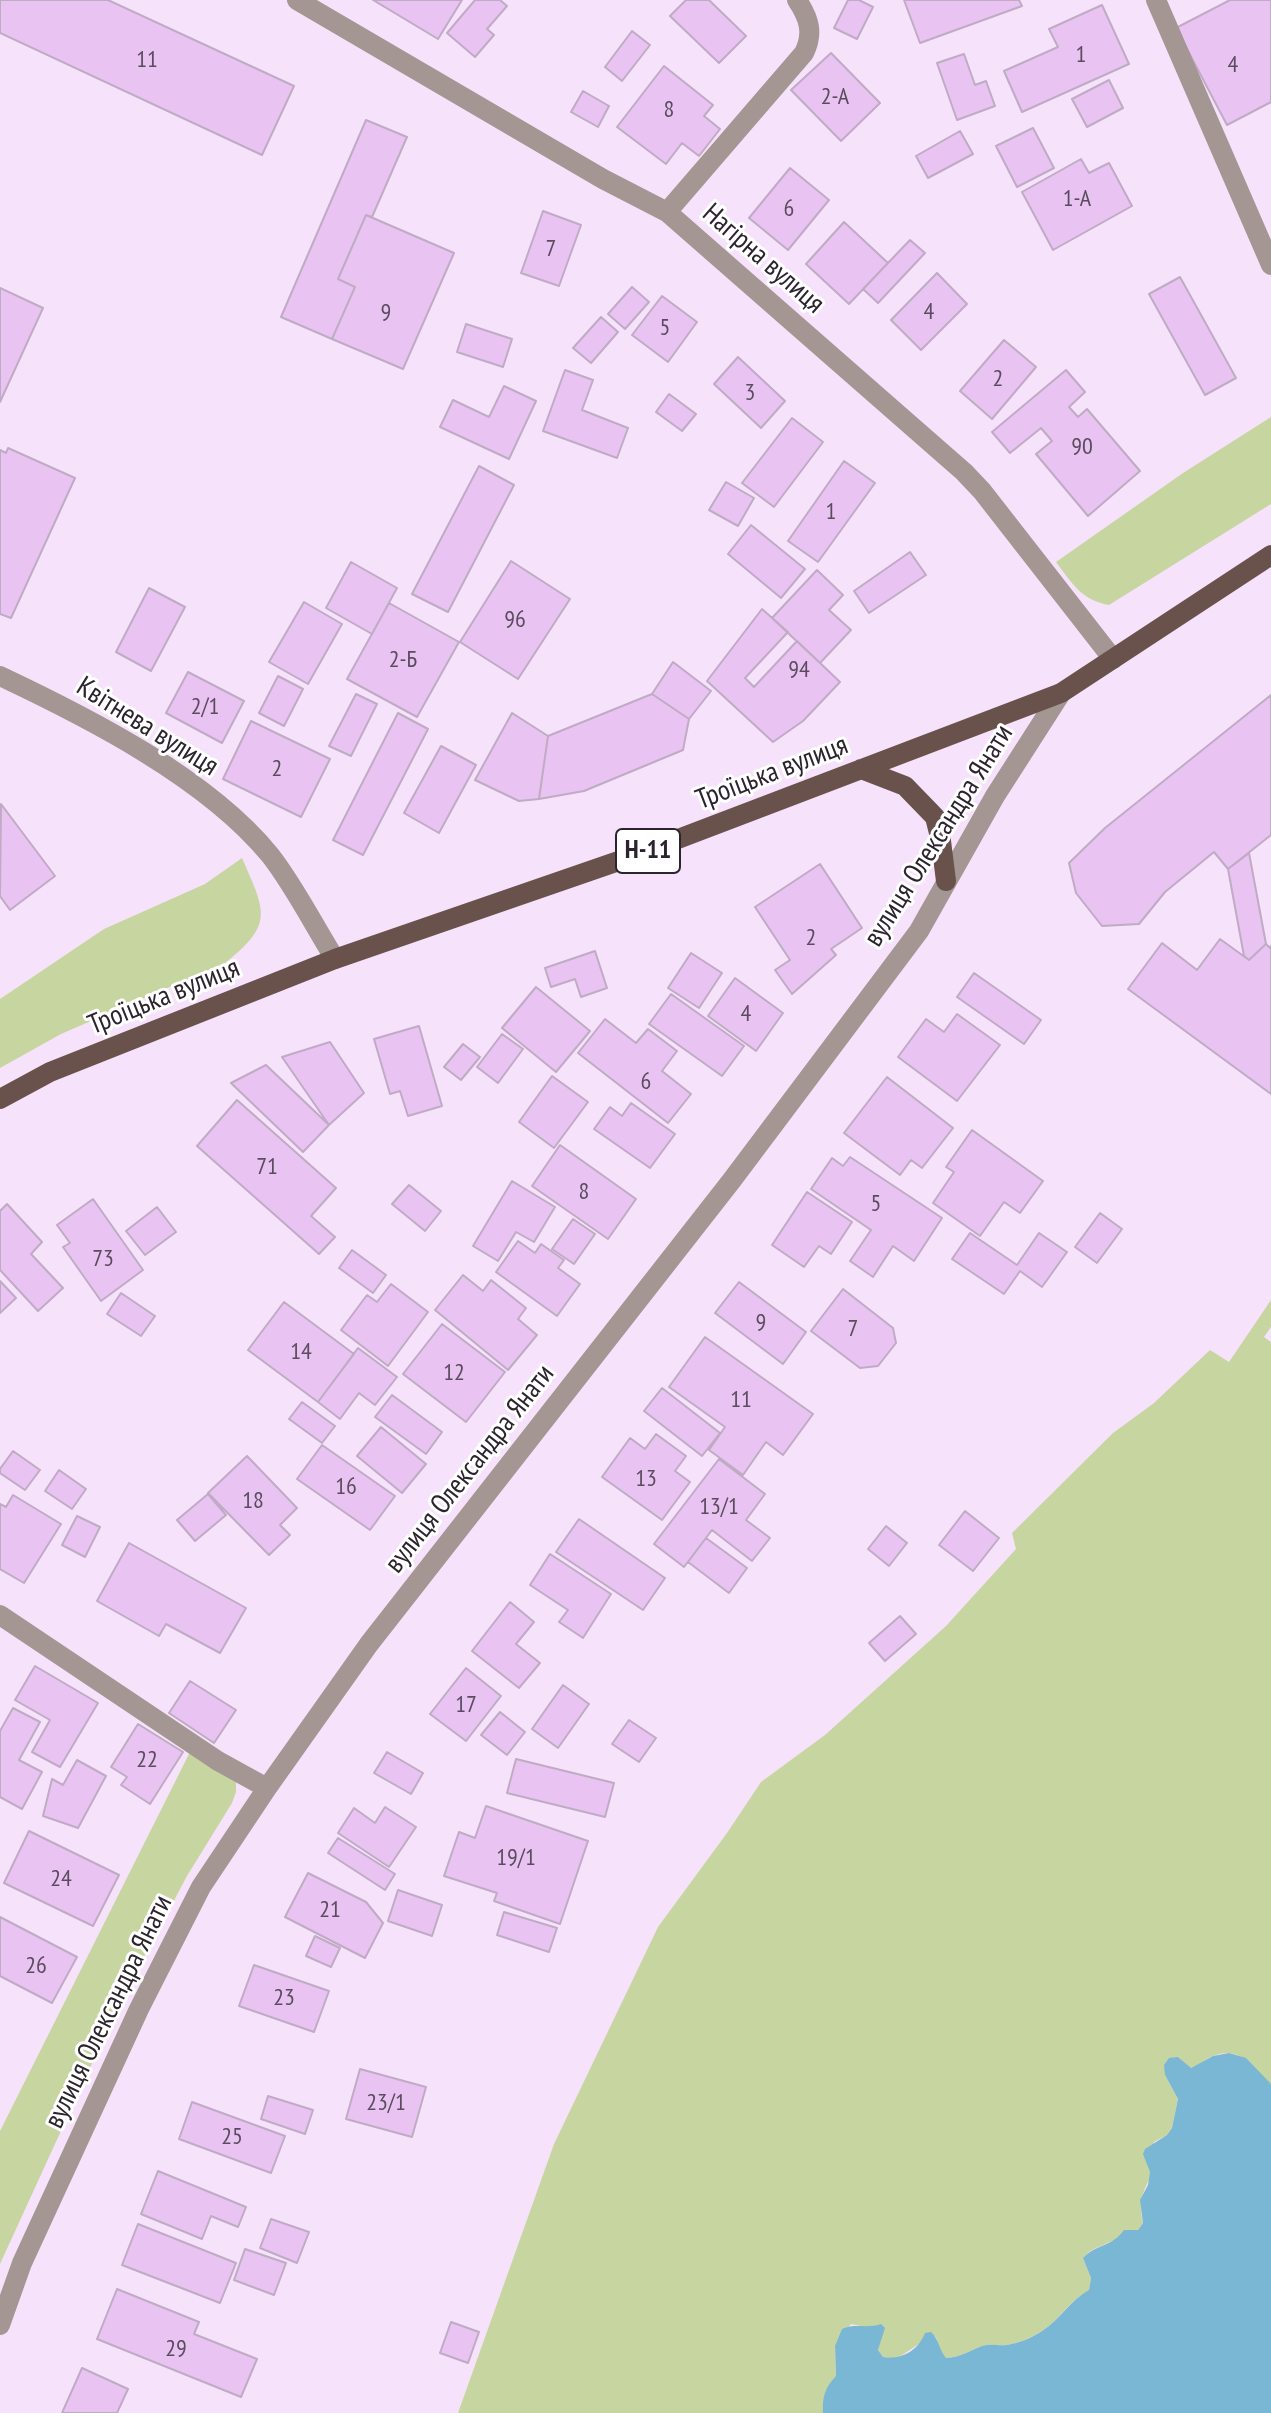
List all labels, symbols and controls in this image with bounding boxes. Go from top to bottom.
house number: 1 [1076,41,1086,69]
house number: 11 [136,46,158,74]
house number: 4 [1228,51,1238,79]
house number: 2-А [821,83,849,111]
house number: 8 [664,96,674,124]
house number: 1-А [1063,185,1091,213]
house number: 6 [784,195,794,223]
street label: Нагірна вулиця [695,197,831,321]
house number: 7 [546,235,556,263]
house number: 4 [924,298,934,326]
house number: 9 [381,299,391,327]
house number: 5 [660,314,670,342]
house number: 2 [993,365,1003,393]
house number: 3 [745,379,755,407]
house number: 90 [1071,433,1093,461]
house number: 1 [826,498,836,526]
house number: 96 [504,606,526,634]
house number: 2-Б [389,646,417,674]
house number: 94 [788,656,810,684]
street label: Квітнева вулиця [70,670,224,784]
house number: 2/1 [191,693,219,721]
street label: вулиця Олександра Янати [857,719,1021,953]
street label: Троїцька вулиця [691,729,853,817]
house number: 2 [272,755,282,783]
road number: Н-11 [616,829,680,873]
house number: 2 [806,924,816,952]
street label: Троїцька вулиця [84,951,244,1043]
house number: 4 [741,1000,751,1028]
house number: 6 [641,1068,651,1096]
house number: 71 [256,1153,278,1181]
house number: 8 [579,1178,589,1206]
house number: 5 [871,1190,881,1218]
house number: 73 [92,1245,114,1273]
house number: 9 [756,1309,766,1337]
house number: 7 [848,1315,858,1343]
house number: 14 [290,1338,312,1366]
street label: вулиця Олександра Янати [378,1358,562,1580]
house number: 12 [443,1359,465,1387]
house number: 11 [730,1386,752,1414]
house number: 13 [635,1465,657,1493]
house number: 16 [335,1473,357,1501]
house number: 18 [242,1487,264,1515]
house number: 13/1 [699,1493,739,1521]
house number: 17 [455,1691,477,1719]
house number: 22 [136,1746,158,1774]
house number: 19/1 [496,1844,536,1872]
house number: 24 [50,1865,72,1893]
street label: вулиця Олександра Янати [38,1890,180,2134]
house number: 21 [319,1896,341,1924]
house number: 26 [25,1952,47,1980]
house number: 23 [273,1984,295,2012]
house number: 23/1 [366,2089,406,2117]
house number: 25 [221,2123,243,2151]
house number: 29 [165,2335,187,2363]

